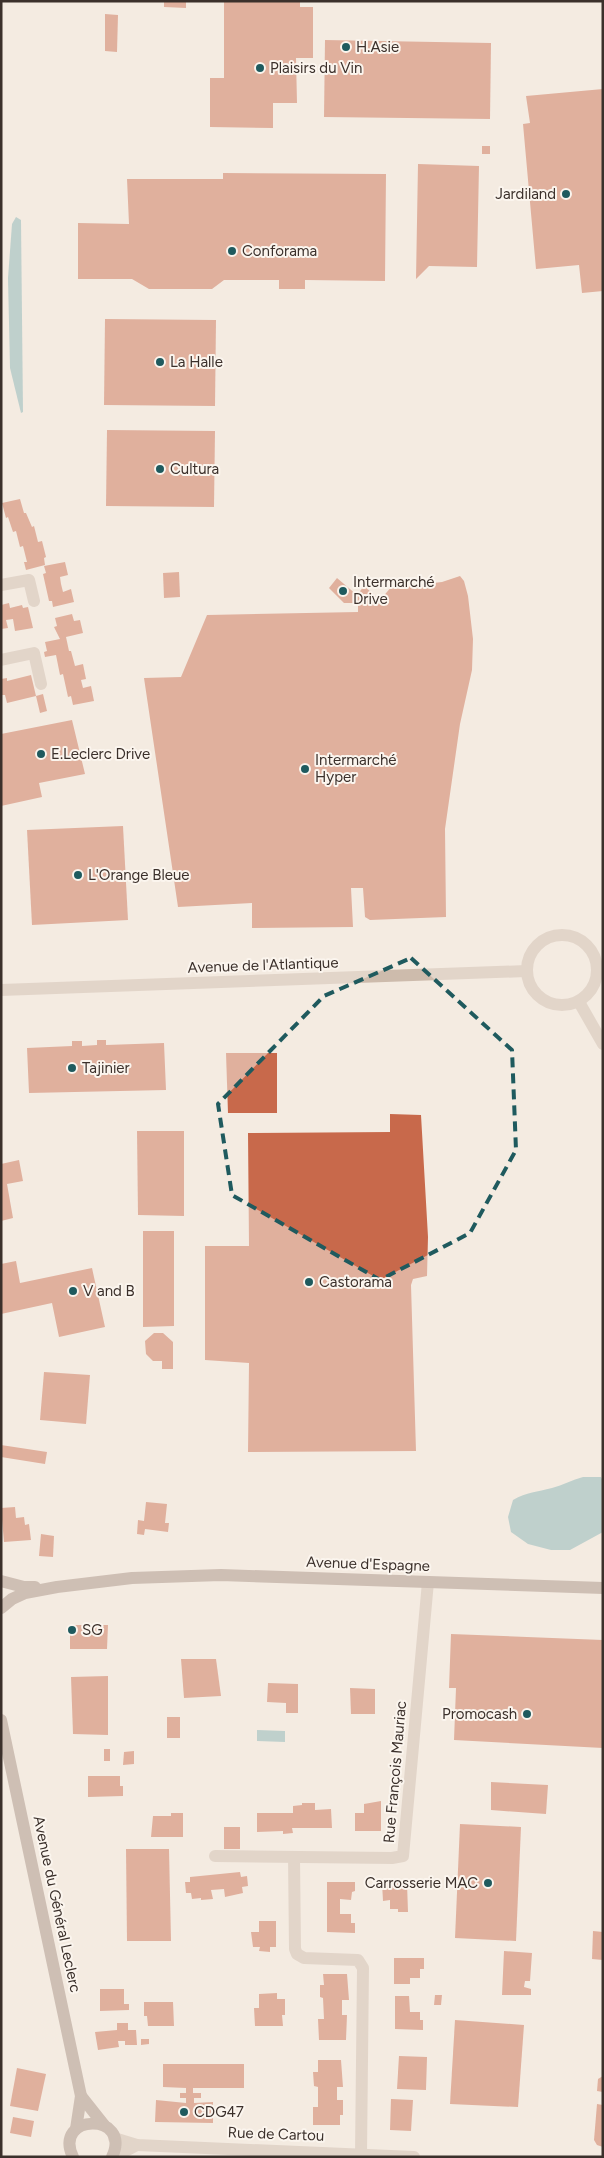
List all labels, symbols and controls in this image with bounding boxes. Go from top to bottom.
place label: H.Asie [356,38,399,56]
marker: H.Asie [340,41,352,53]
place label: Plaisirs du Vin [270,59,362,77]
marker: Plaisirs du Vin [254,62,266,74]
place label: Jardiland [495,185,556,203]
marker: Jardiland [560,188,572,200]
place label: Conforama [242,242,317,260]
marker: Conforama [226,245,238,257]
place label: La Halle [170,353,223,371]
marker: La Halle [154,356,166,368]
place label: Cultura [170,460,219,478]
marker: Cultura [154,463,166,475]
place label: Intermarché Drive [353,573,435,608]
marker: Intermarché Drive [337,585,349,597]
place label: E.Leclerc Drive [51,745,150,763]
marker: E.Leclerc Drive [35,748,47,760]
place label: Intermarché Hyper [315,751,397,786]
marker: Intermarché Hyper [299,763,311,775]
place label: L'Orange Bleue [88,866,189,884]
marker: L'Orange Bleue [72,869,84,881]
street label: Avenue de l'Atlantique [187,953,339,977]
place label: Tajinier [82,1059,130,1077]
marker: Tajinier [66,1062,78,1074]
place label: Castorama [319,1273,392,1291]
marker: Castorama [303,1276,315,1288]
place label: V and B [83,1282,135,1300]
marker: V and B [67,1285,79,1297]
street label: Avenue d'Espagne [306,1553,430,1575]
place label: SG [82,1621,103,1639]
marker: SG [66,1624,78,1636]
street label: Rue François Mauriac [380,1700,410,1844]
place label: Promocash [442,1705,517,1723]
marker: Promocash [521,1708,533,1720]
street label: Avenue du Général Leclerc [29,1814,85,1994]
place label: Carrosserie MAC [365,1874,478,1892]
marker: Carrosserie MAC [482,1877,494,1889]
place label: CDG47 [194,2103,244,2121]
marker: CDG47 [178,2106,190,2118]
street label: Rue de Cartou [227,2123,325,2145]

